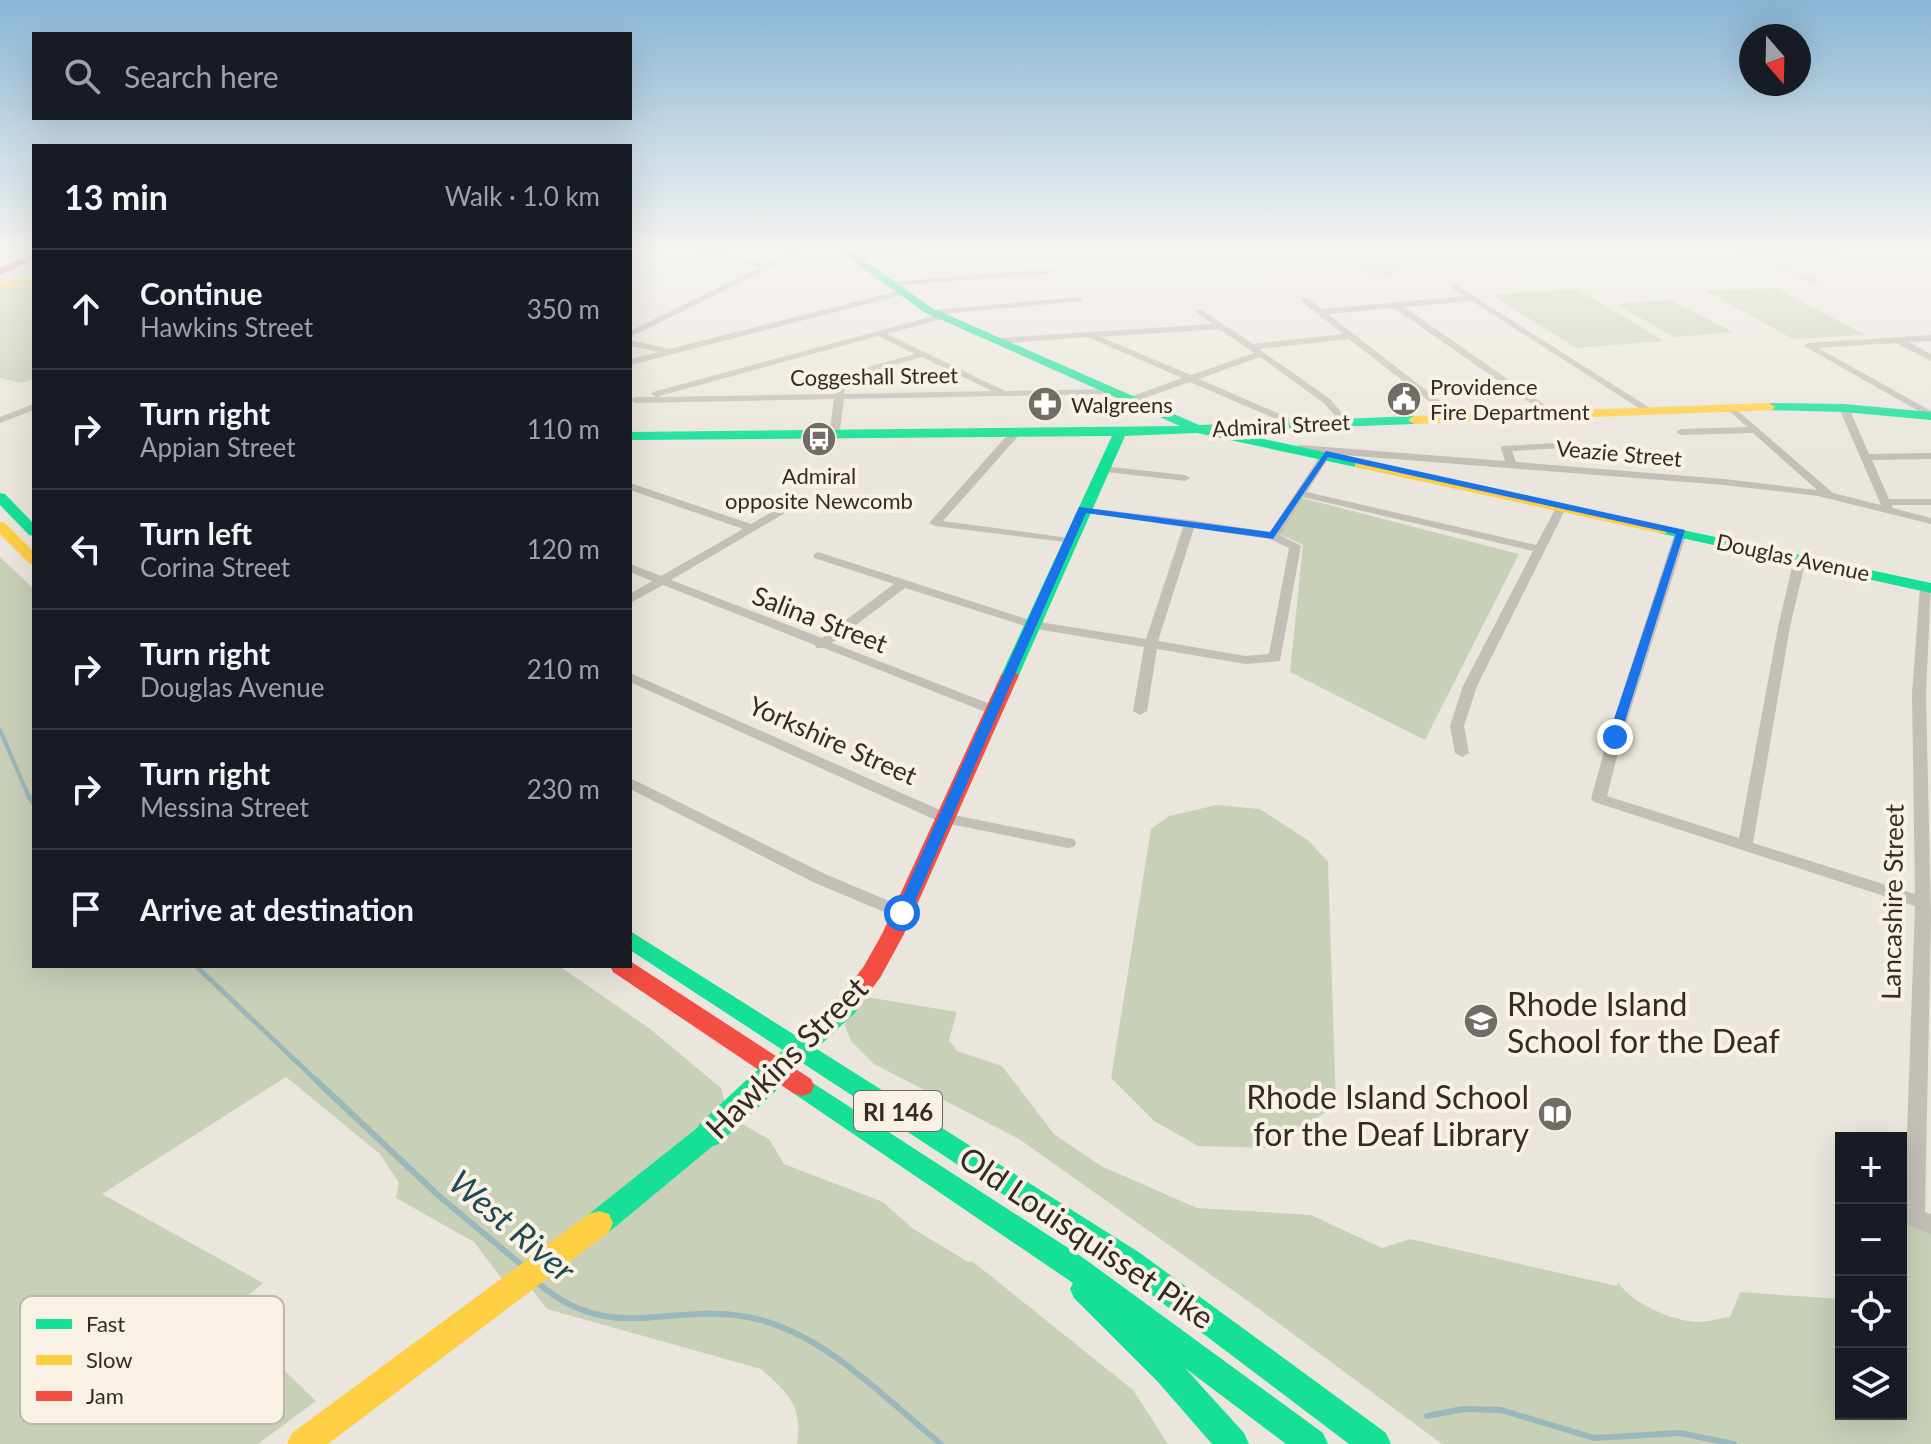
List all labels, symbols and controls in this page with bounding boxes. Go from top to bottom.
north arrow [1739,24,1811,96]
search box [32,32,632,120]
icon: search [60,54,104,98]
text: Search here [124,58,279,94]
text: 13 min [64,176,168,217]
text: Walk · 1.0 km [445,180,600,212]
text: Continue [140,275,263,311]
icon: ahead [64,287,108,331]
text: 350 m [527,293,600,325]
text: Hawkins Street [140,311,313,343]
street label: Coggeshall Street [790,361,958,391]
place label: Providence Fire Department [1430,373,1590,425]
public building icon: Providence Fire Department [1385,380,1423,418]
pharmacy icon: Walgreens [1026,385,1064,423]
place label: Walgreens [1071,391,1173,418]
text: Turn right [140,395,270,431]
icon: right [64,407,108,451]
street label: Admiral Street [1211,408,1351,442]
text: 110 m [527,413,600,445]
bus stop icon: Admiral opposite Newcomb [800,420,838,458]
text: Appian Street [140,431,295,463]
street label: Veazie Street [1555,434,1683,472]
place label: Admiral opposite Newcomb [725,462,913,514]
text: Turn left [140,515,252,551]
icon: left [64,527,108,571]
street label: Douglas Avenue [1714,528,1872,586]
text: 120 m [527,533,600,565]
text: Corina Street [140,551,290,583]
street label: Salina Street [748,579,893,660]
text: Turn right [140,635,270,671]
icon: right [64,647,108,691]
text: 210 m [527,653,600,685]
text: Douglas Avenue [140,671,325,703]
street label: Yorkshire Street [744,689,923,792]
route end [1597,719,1633,755]
text: Turn right [140,755,270,791]
icon: right [64,767,108,811]
text: 230 m [527,773,600,805]
text: Messina Street [140,791,309,823]
street label: Lancashire Street [1874,803,1910,1000]
icon: arrive [64,887,108,931]
text: Arrive at destination [140,891,414,927]
route start [884,895,920,931]
street label: Hawkins Street [697,968,875,1146]
place label: Rhode Island School for the Deaf [1507,984,1780,1060]
school or university icon: Rhode Island School for the Deaf [1462,1002,1500,1040]
place label: Rhode Island School for the Deaf Library [1246,1077,1529,1153]
road number: RI 146 [854,1091,942,1131]
library icon: Rhode Island School for the Deaf Library [1536,1095,1574,1133]
map controls [1835,1132,1907,1420]
button: + [1835,1132,1907,1204]
street label: Old Louisquisset Pike [952,1137,1222,1337]
water label: West River [442,1161,585,1290]
button: − [1835,1204,1907,1276]
button: locate [1835,1276,1907,1348]
legend [20,1296,284,1424]
text: Fast [86,1310,125,1337]
text: Slow [86,1346,133,1373]
button: layers [1835,1348,1907,1420]
text: Jam [86,1382,124,1409]

